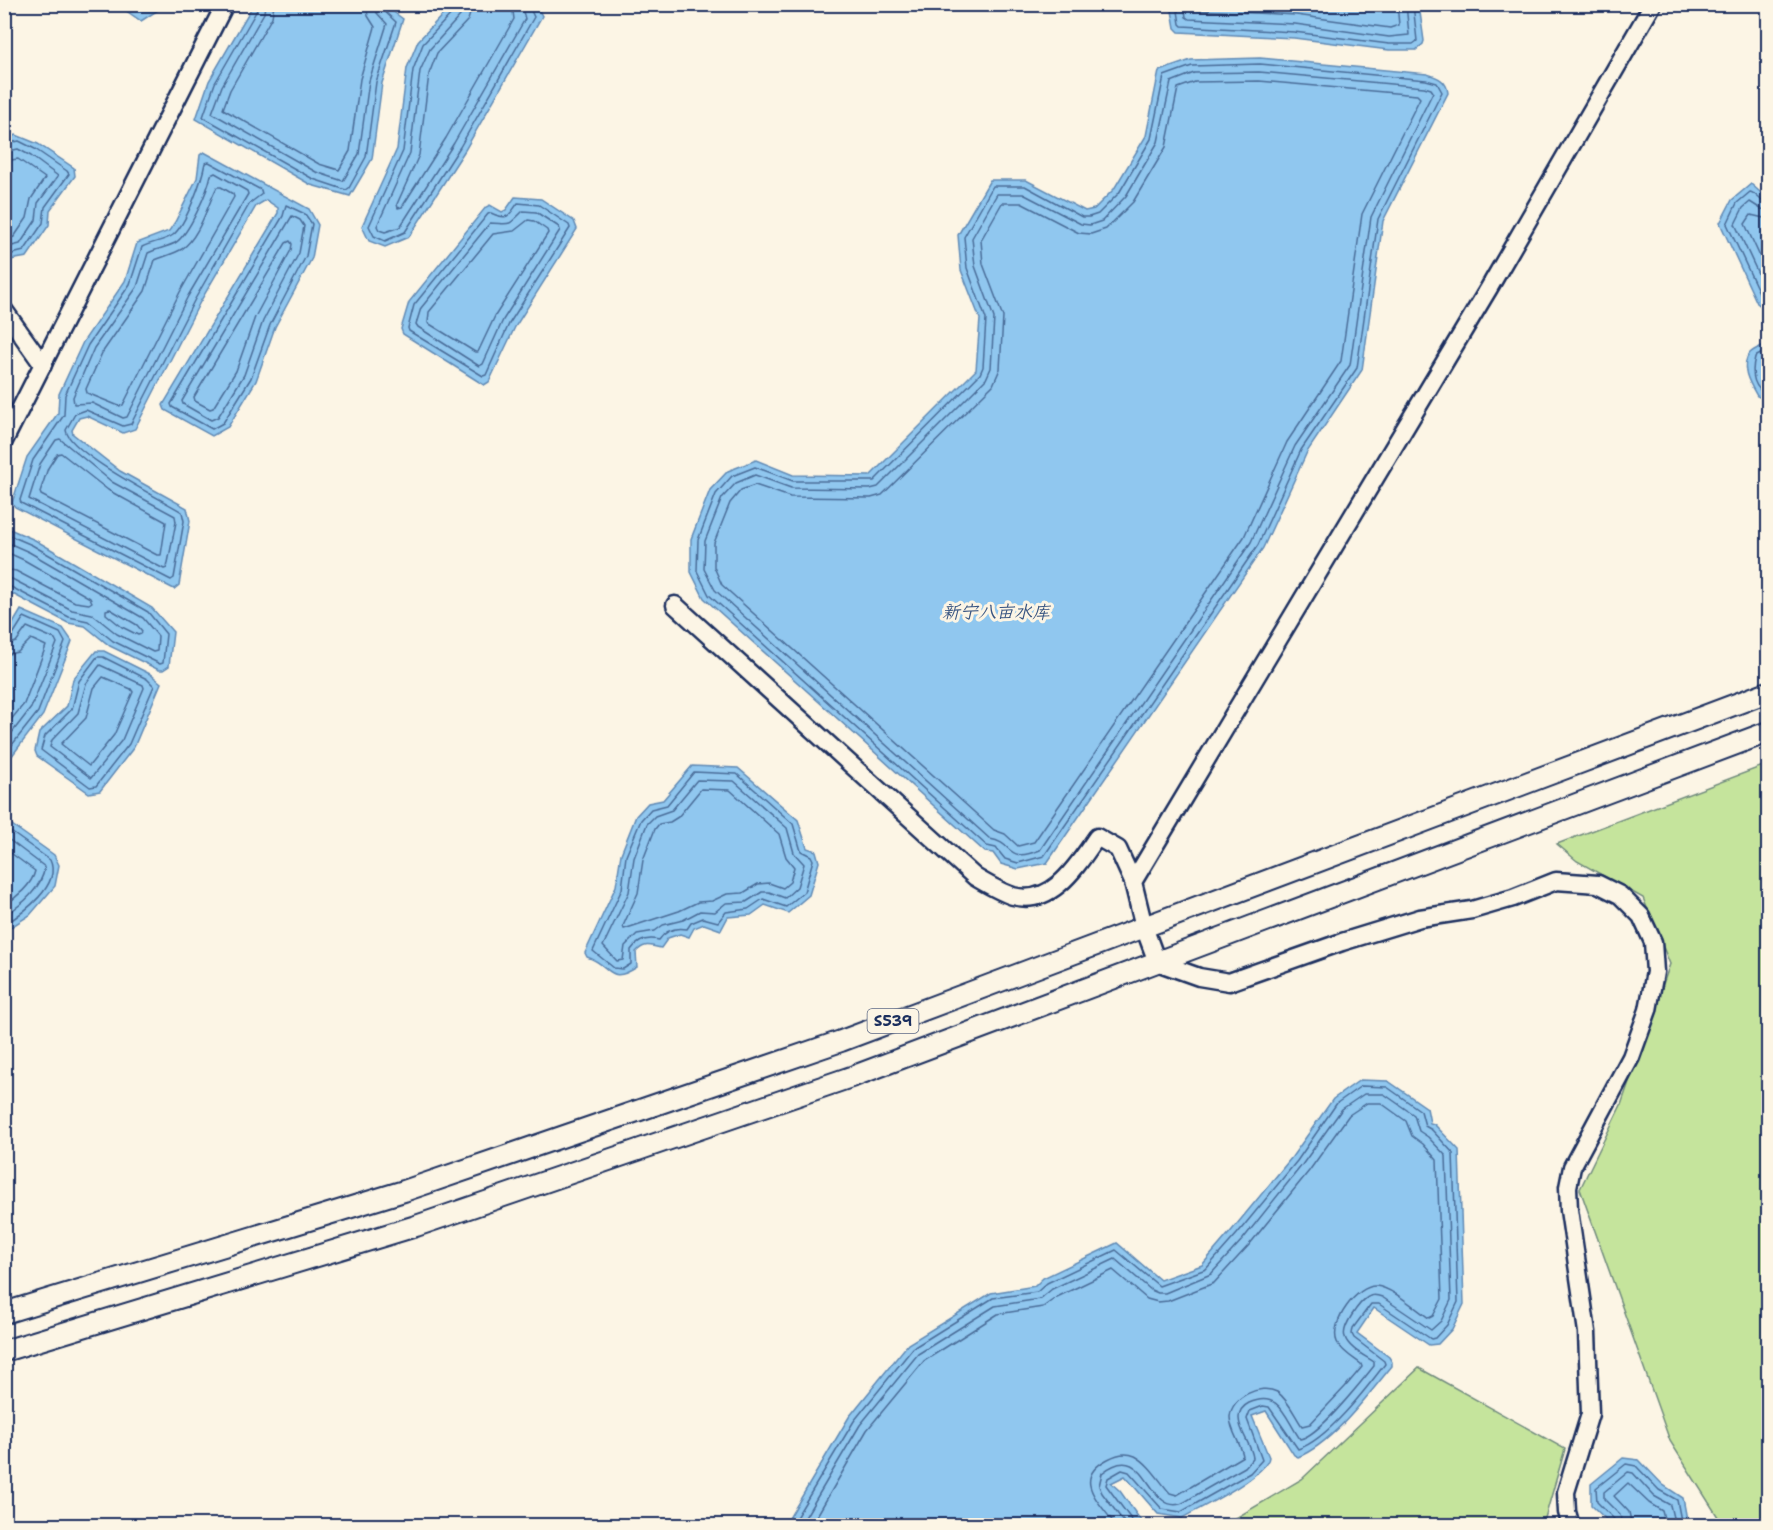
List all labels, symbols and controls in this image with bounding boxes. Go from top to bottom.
water label: 新宁八亩水库 [942,600,1052,624]
road number: S539 [868,1009,918,1033]

